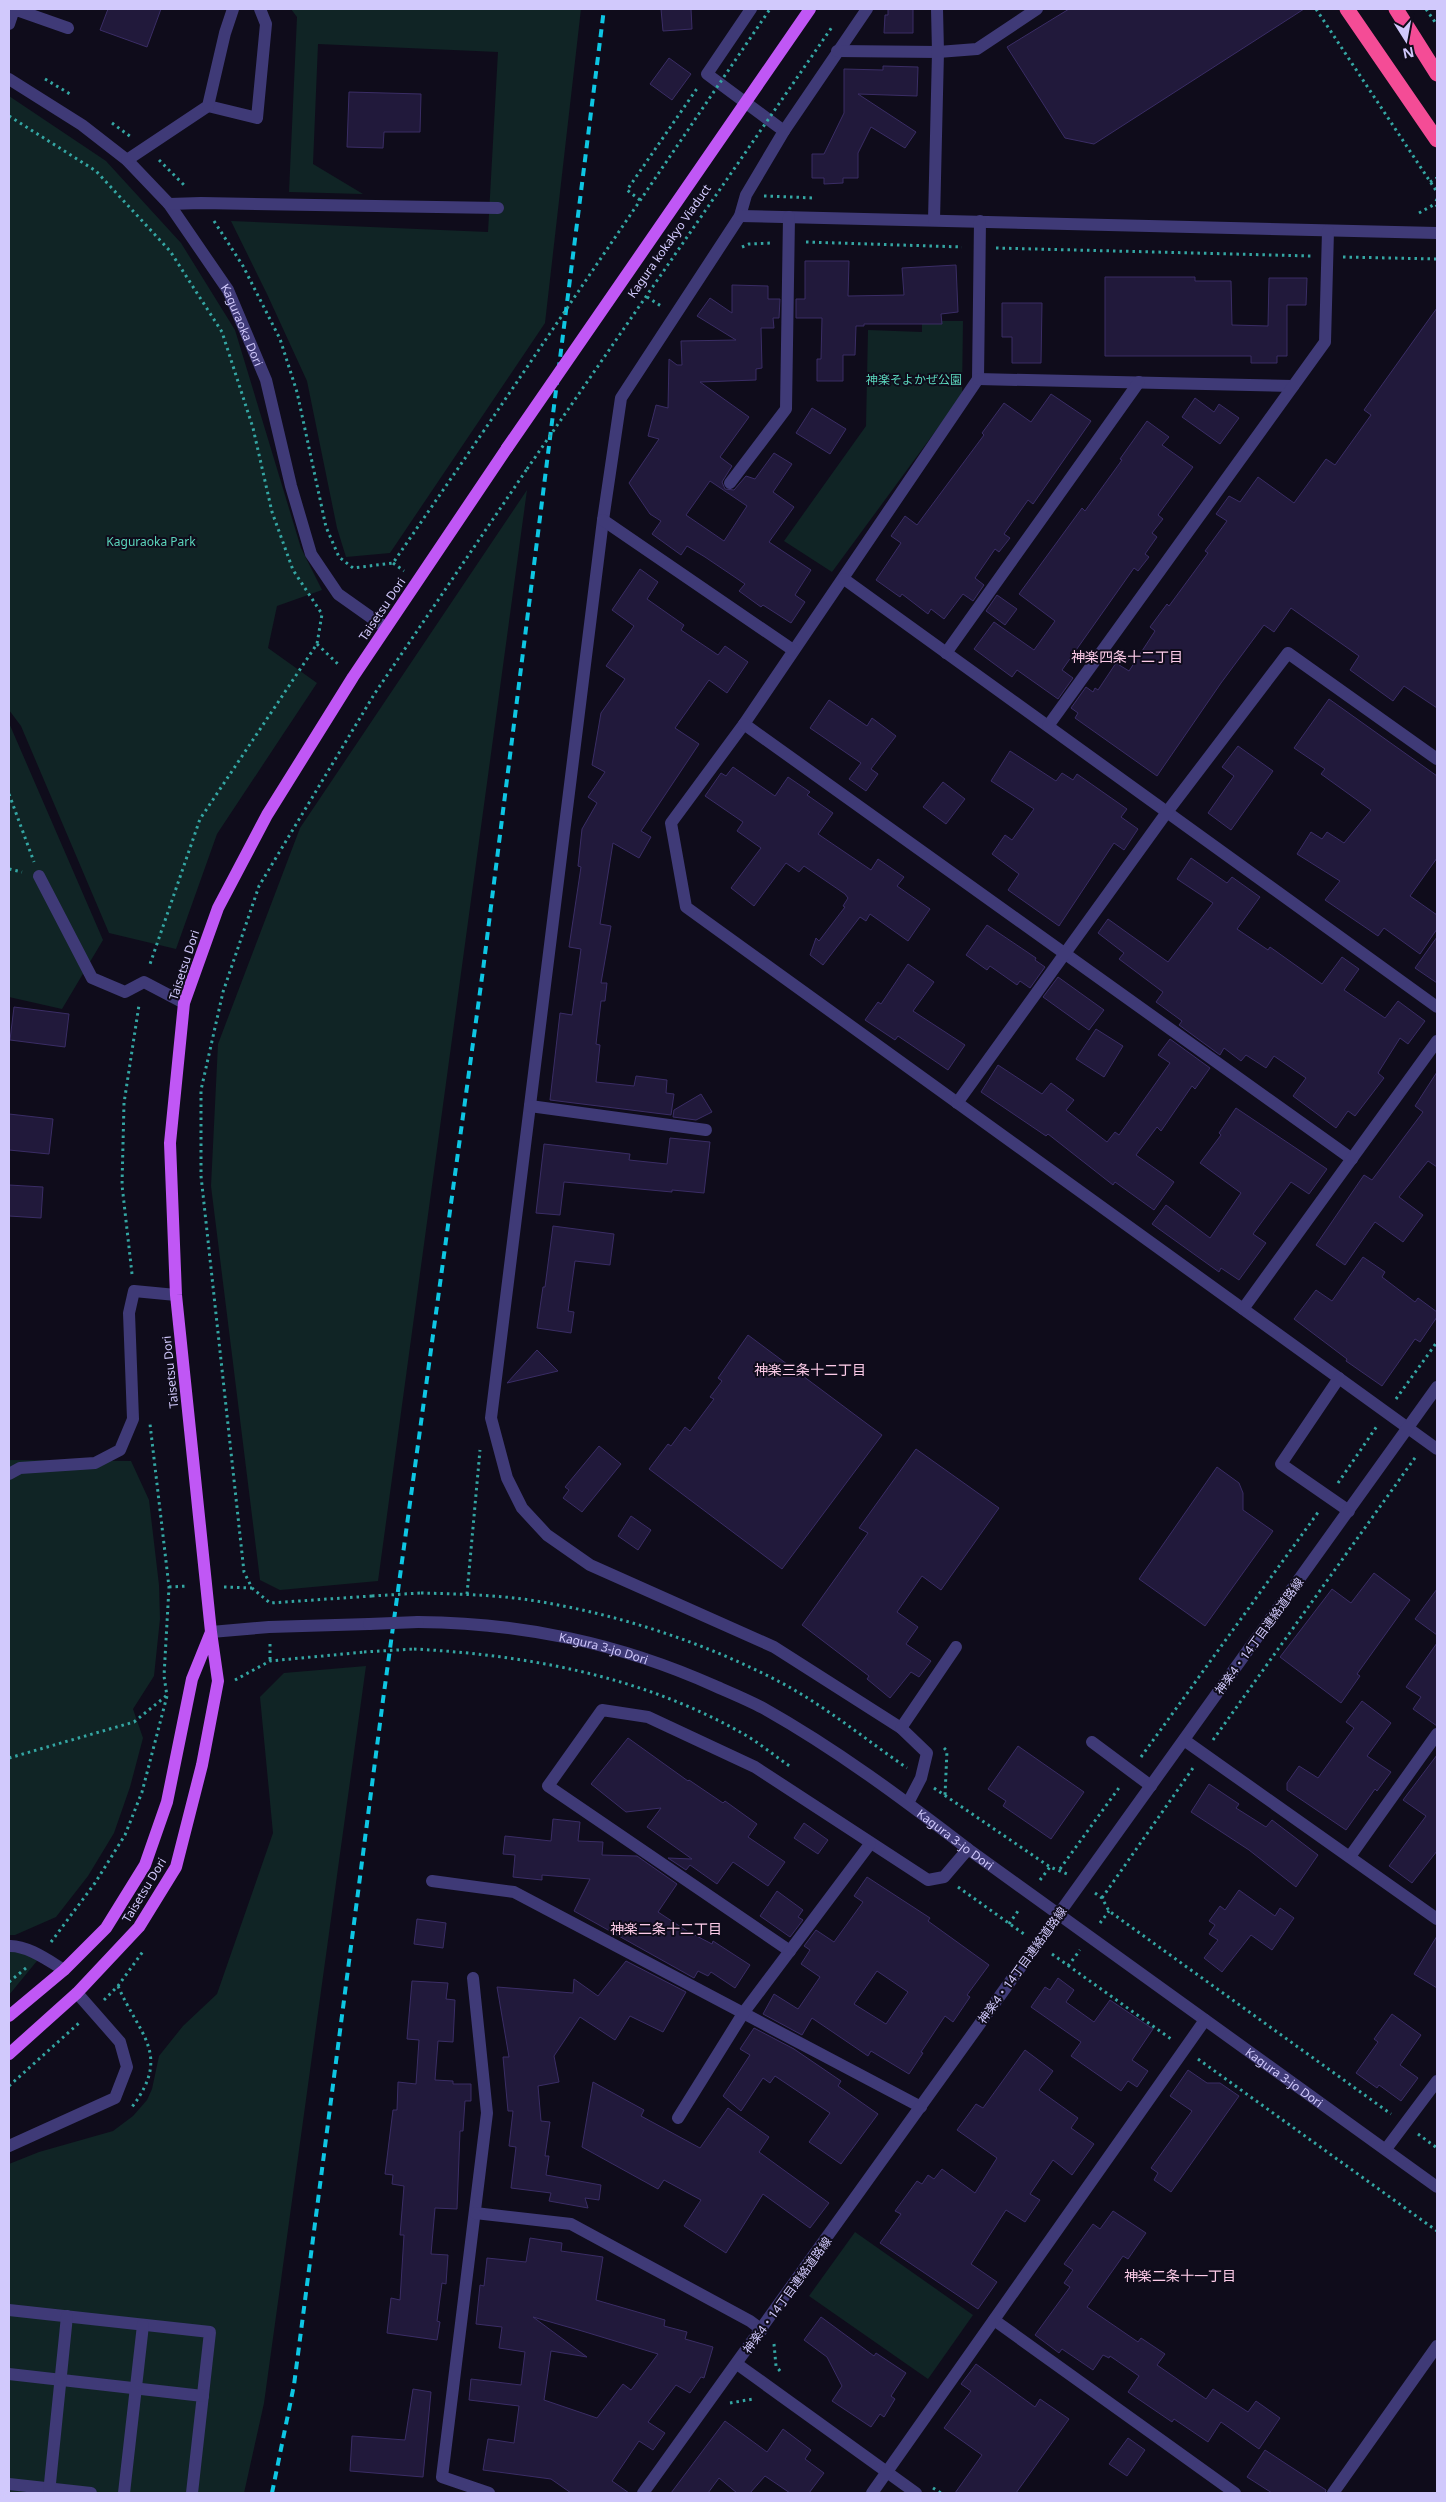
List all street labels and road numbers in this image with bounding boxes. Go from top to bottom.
street label: Kagura kokakyo Viaduct [623,180,715,301]
street label: Kaguraoka Dori [217,280,268,369]
street label: Taisetsu Dori [355,574,409,644]
street label: Taisetsu Dori [165,928,203,1002]
street label: Taisetsu Dori [158,1335,182,1409]
street label: 神楽4・14丁目連絡道路線 [1211,1574,1307,1698]
street label: Kagura 3-jo Dori [557,1628,651,1668]
street label: Kagura 3-jo Dori [914,1805,997,1873]
street label: Taisetsu Dori [118,1854,170,1926]
street label: 神楽4・14丁目連絡道路線 [974,1903,1070,2027]
street label: Kagura 3-jo Dori [1242,2043,1327,2111]
street label: 神楽4・14丁目連絡道路線 [739,2233,835,2357]

